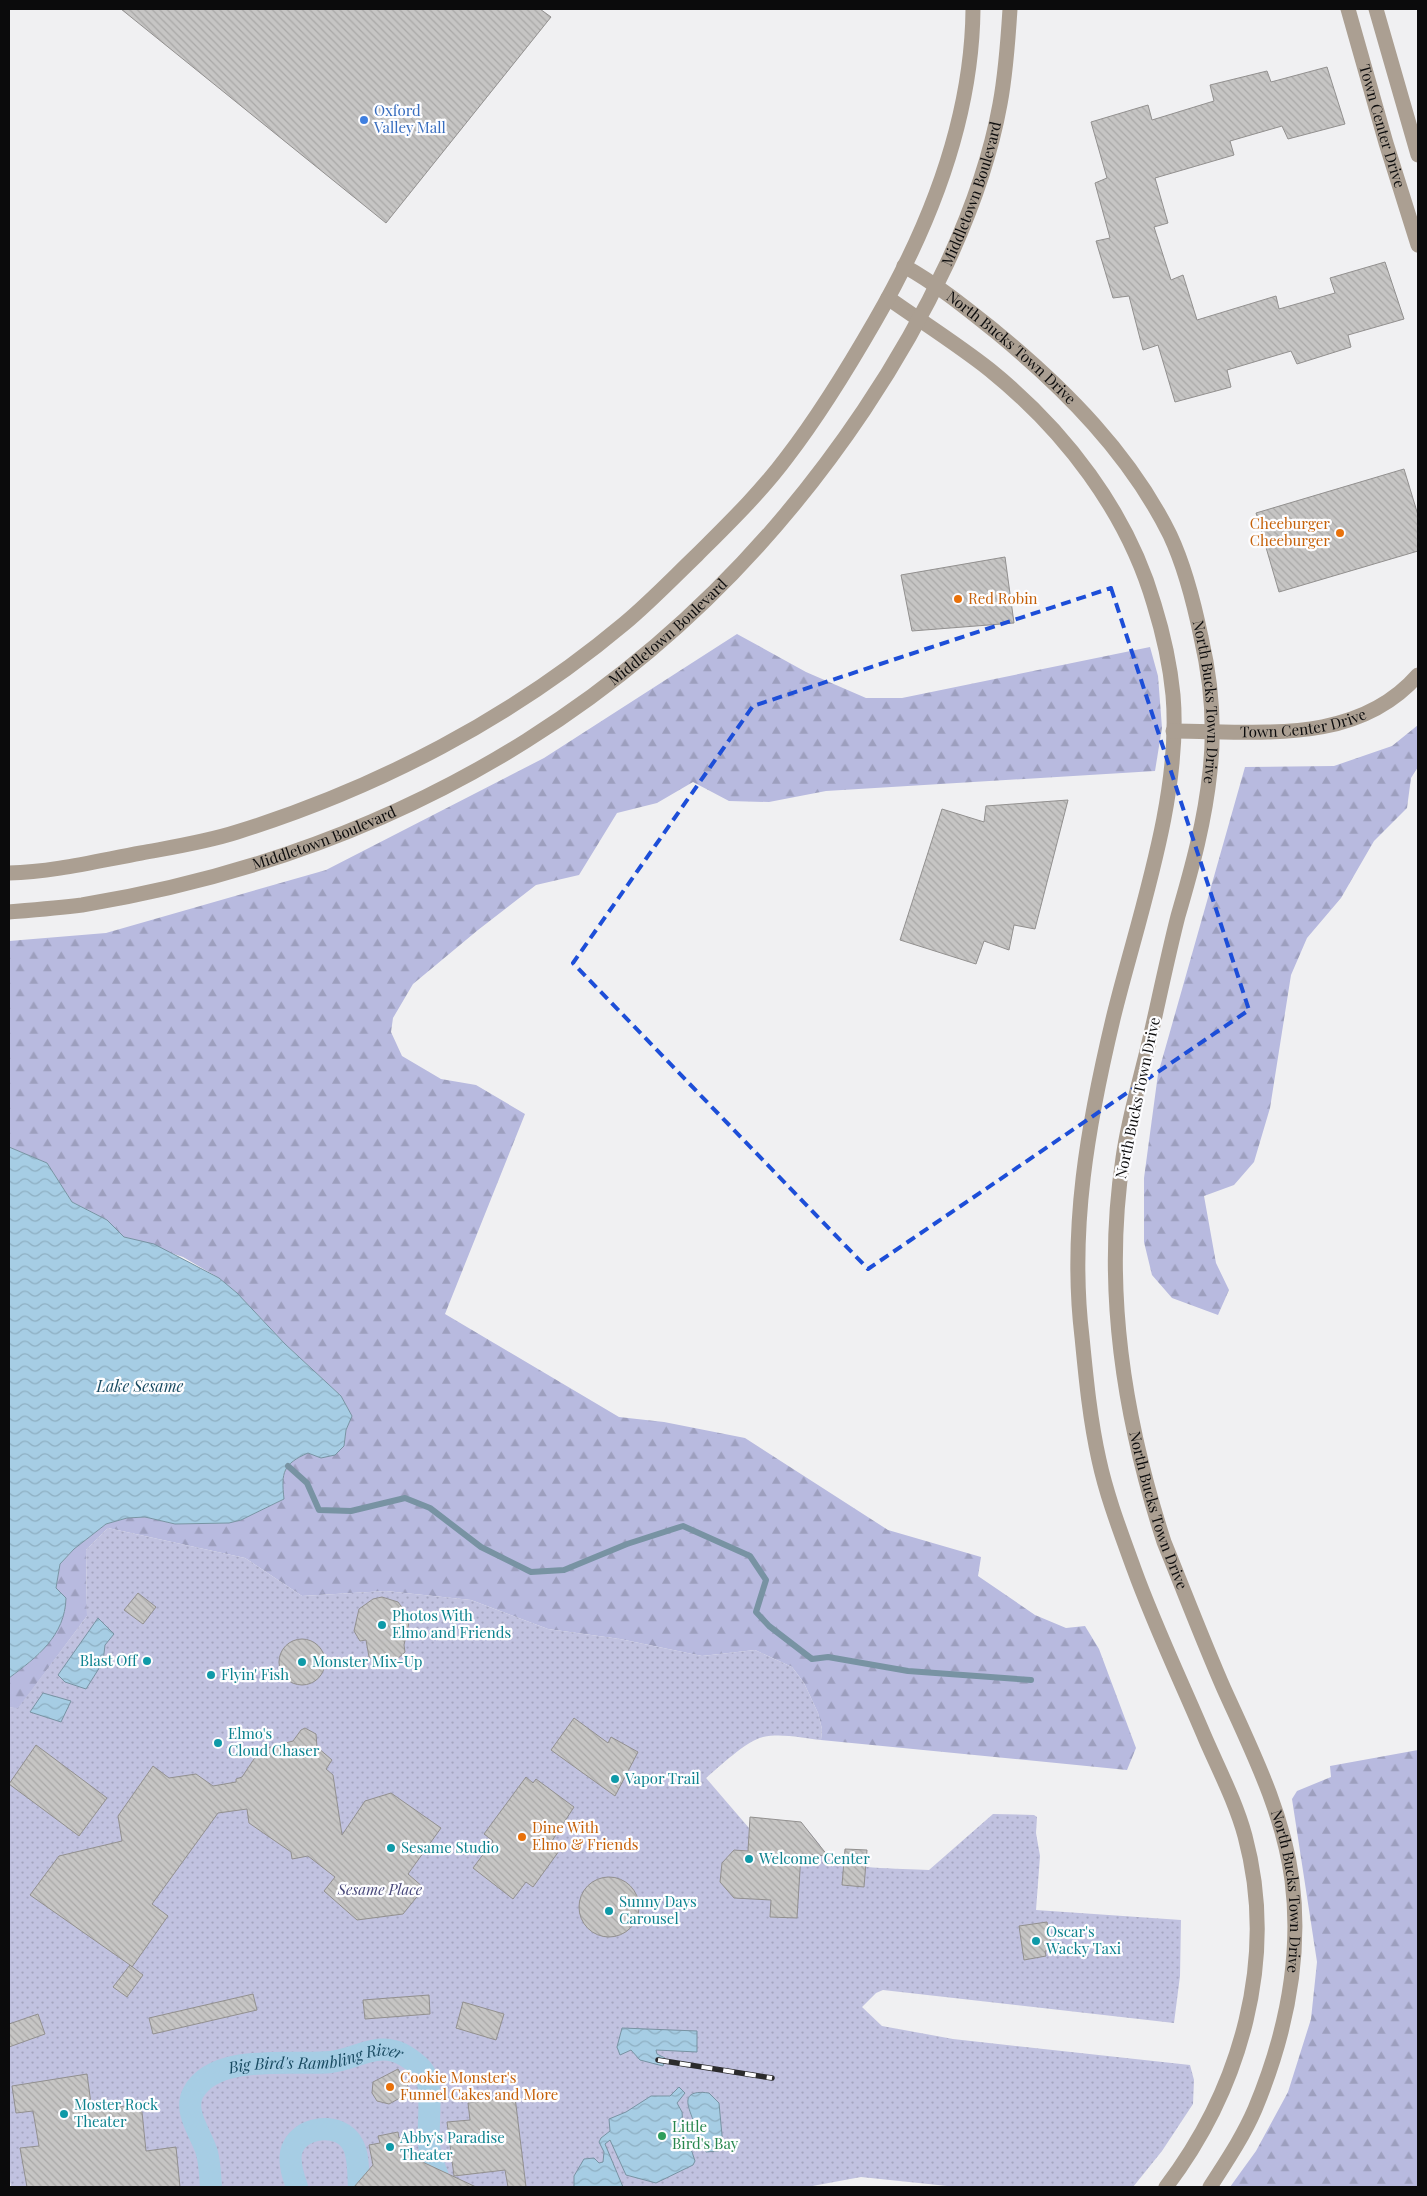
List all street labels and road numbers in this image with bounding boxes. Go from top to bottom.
street label: Town Center Drive [1355,62,1410,190]
street label: Middletown Boulevard [936,119,1005,269]
street label: North Bucks Town Drive [943,286,1081,408]
street label: Middletown Boulevard [604,573,731,689]
street label: North Bucks Town Drive [1189,618,1223,785]
street label: Town Center Drive [1240,704,1369,741]
street label: Middletown Boulevard [250,801,399,874]
street label: North Bucks Town Drive [1110,1015,1164,1180]
street label: North Bucks Town Drive [1125,1429,1193,1592]
street label: North Bucks Town Drive [1267,1807,1306,1974]

